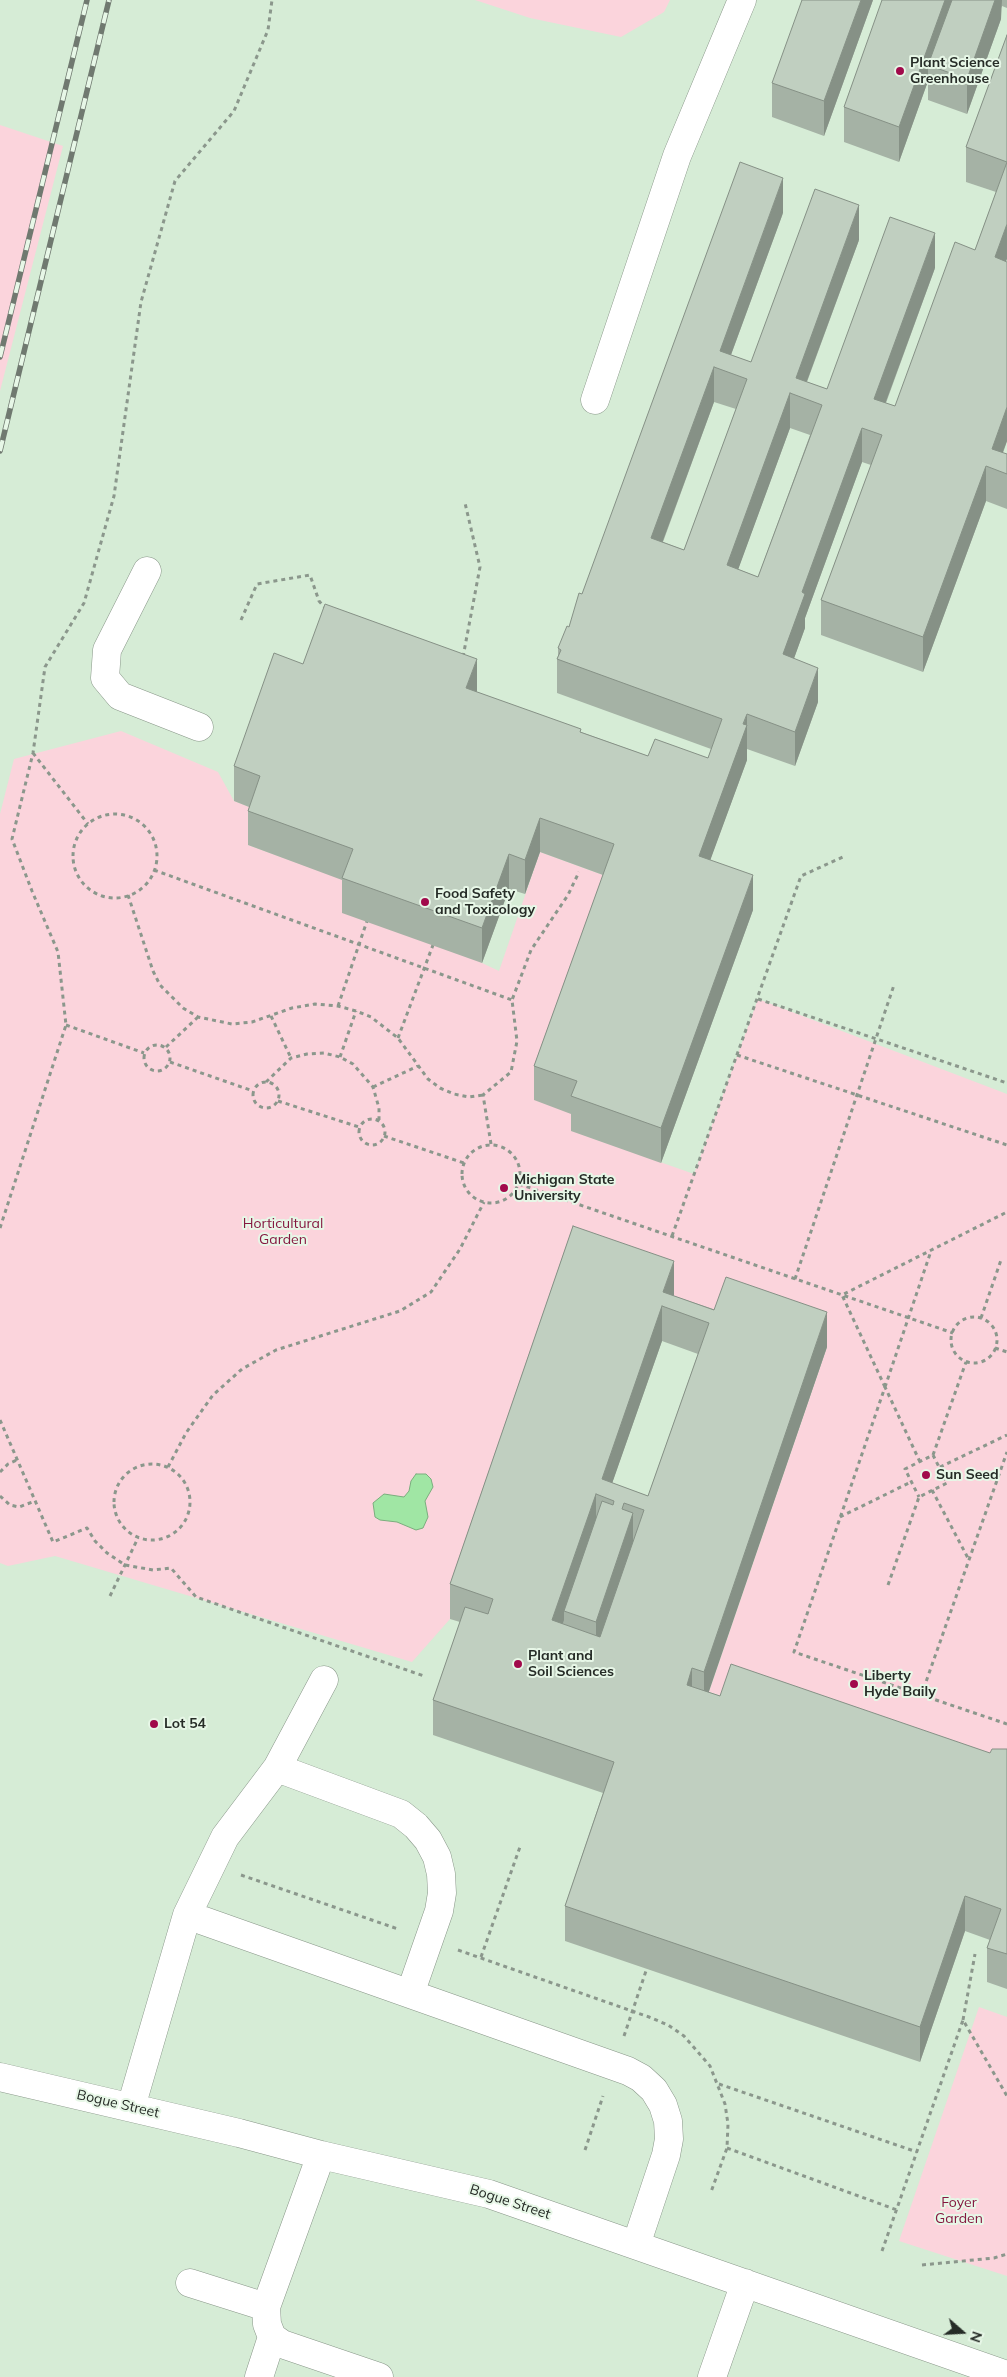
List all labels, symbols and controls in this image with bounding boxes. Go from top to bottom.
place label: Plant Science Greenhouse [910,55,1000,88]
marker: Plant Science Greenhouse [894,65,906,77]
place label: Food Safety and Toxicology [435,886,535,919]
marker: Food Safety and Toxicology [419,896,431,908]
place label: Michigan State University [514,1172,615,1204]
marker: Michigan State University [498,1182,510,1194]
park label: Horticultural Garden [243,1216,323,1248]
place label: Sun Seed [936,1467,999,1483]
marker: Sun Seed [920,1469,932,1481]
place label: Plant and Soil Sciences [528,1648,614,1680]
marker: Plant and Soil Sciences [512,1658,524,1670]
place label: Liberty Hyde Baily [864,1668,936,1700]
marker: Liberty Hyde Baily [848,1678,860,1690]
place label: Lot 54 [164,1716,206,1732]
marker: Lot 54 [148,1718,160,1730]
street label: Bogue Street [75,2086,161,2122]
street label: Bogue Street [467,2181,553,2223]
park label: Foyer Garden [935,2195,983,2228]
north arrow [937,2307,987,2357]
text: N [966,2329,986,2345]

